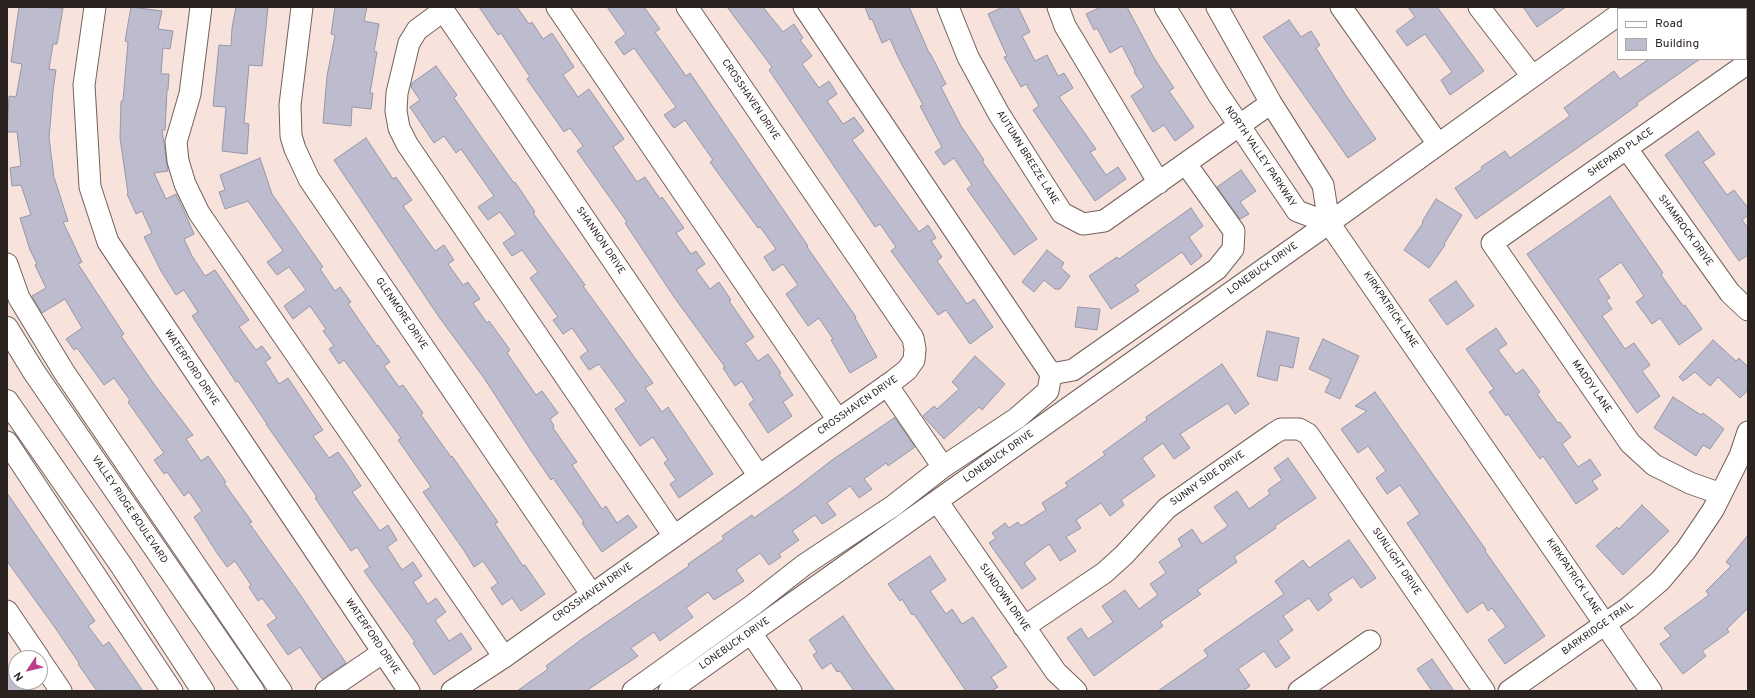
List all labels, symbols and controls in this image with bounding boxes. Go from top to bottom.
legend [1617,8,1747,60]
text: Road [1655,16,1683,32]
text: Building [1655,36,1699,52]
street label: CROSSHAVEN DRIVE [718,57,782,143]
street label: NORTH VALLEY PARKWAY [1222,104,1298,210]
street label: AUTUMN BREEZE LANE [993,109,1061,207]
street label: SHEPARD PLACE [1586,126,1656,180]
street label: SHAMROCK DRIVE [1655,193,1715,269]
street label: SHANNON DRIVE [573,205,627,277]
street label: LONEBUCK DRIVE [1226,240,1300,298]
street label: KIRKPATRICK LANE [1360,270,1420,350]
street label: GLENMORE DRIVE [372,276,430,352]
street label: WATERFORD DRIVE [161,328,221,408]
street label: MADDY LANE [1568,358,1614,416]
street label: CROSSHAVEN DRIVE [816,374,900,438]
street label: LONEBUCK DRIVE [962,428,1036,486]
street label: SUNNY SIDE DRIVE [1169,449,1247,509]
street label: VALLEY RIDGE BOULEVARD [88,454,170,566]
street label: SUNLIGHT DRIVE [1369,526,1423,598]
street label: KIRKPATRICK LANE [1543,537,1603,617]
street label: CROSSHAVEN DRIVE [551,561,635,625]
street label: SUNDOWN DRIVE [976,562,1032,634]
street label: WATERFORD DRIVE [342,597,402,677]
street label: BARKRIDGE TRAIL [1560,600,1636,658]
street label: LONEBUCK DRIVE [698,615,772,673]
north arrow [8,650,48,690]
text: N [11,669,27,684]

